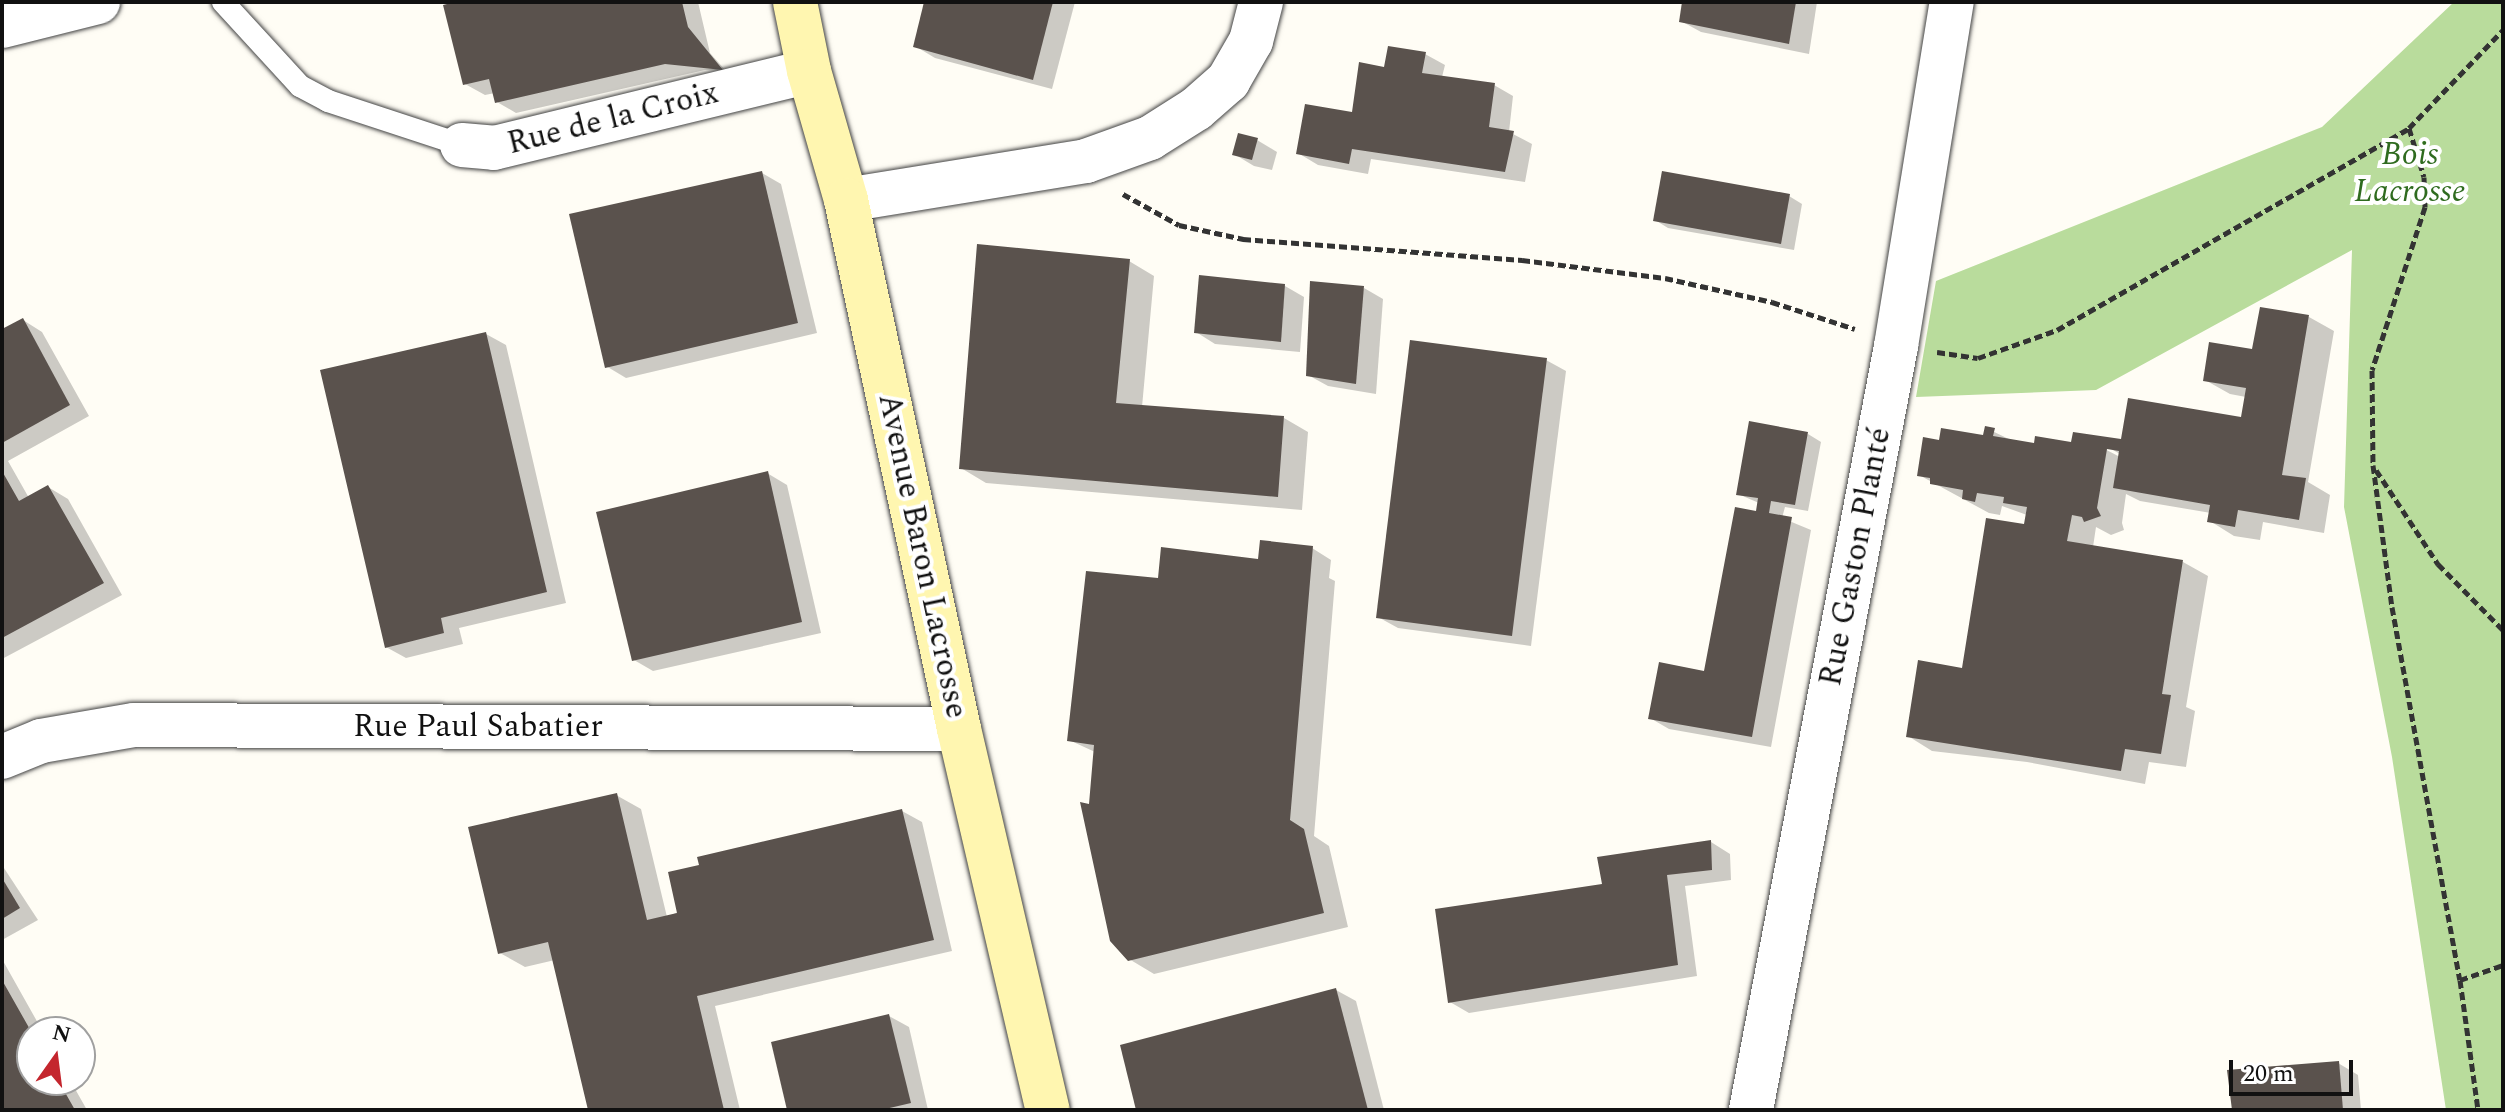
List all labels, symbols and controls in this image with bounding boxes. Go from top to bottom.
street label: Rue de la Croix [504,74,722,164]
park label: Bois Lacrosse [2354,137,2466,212]
street label: Avenue Baron Lacrosse [869,390,975,722]
street label: Rue Gaston Planté [1812,425,1900,689]
street label: Rue Paul Sabatier [353,708,603,746]
north arrow [16,1016,96,1096]
text: N [49,1016,74,1052]
scale bar [2233,1044,2357,1094]
text: 20 m [2243,1056,2294,1092]

